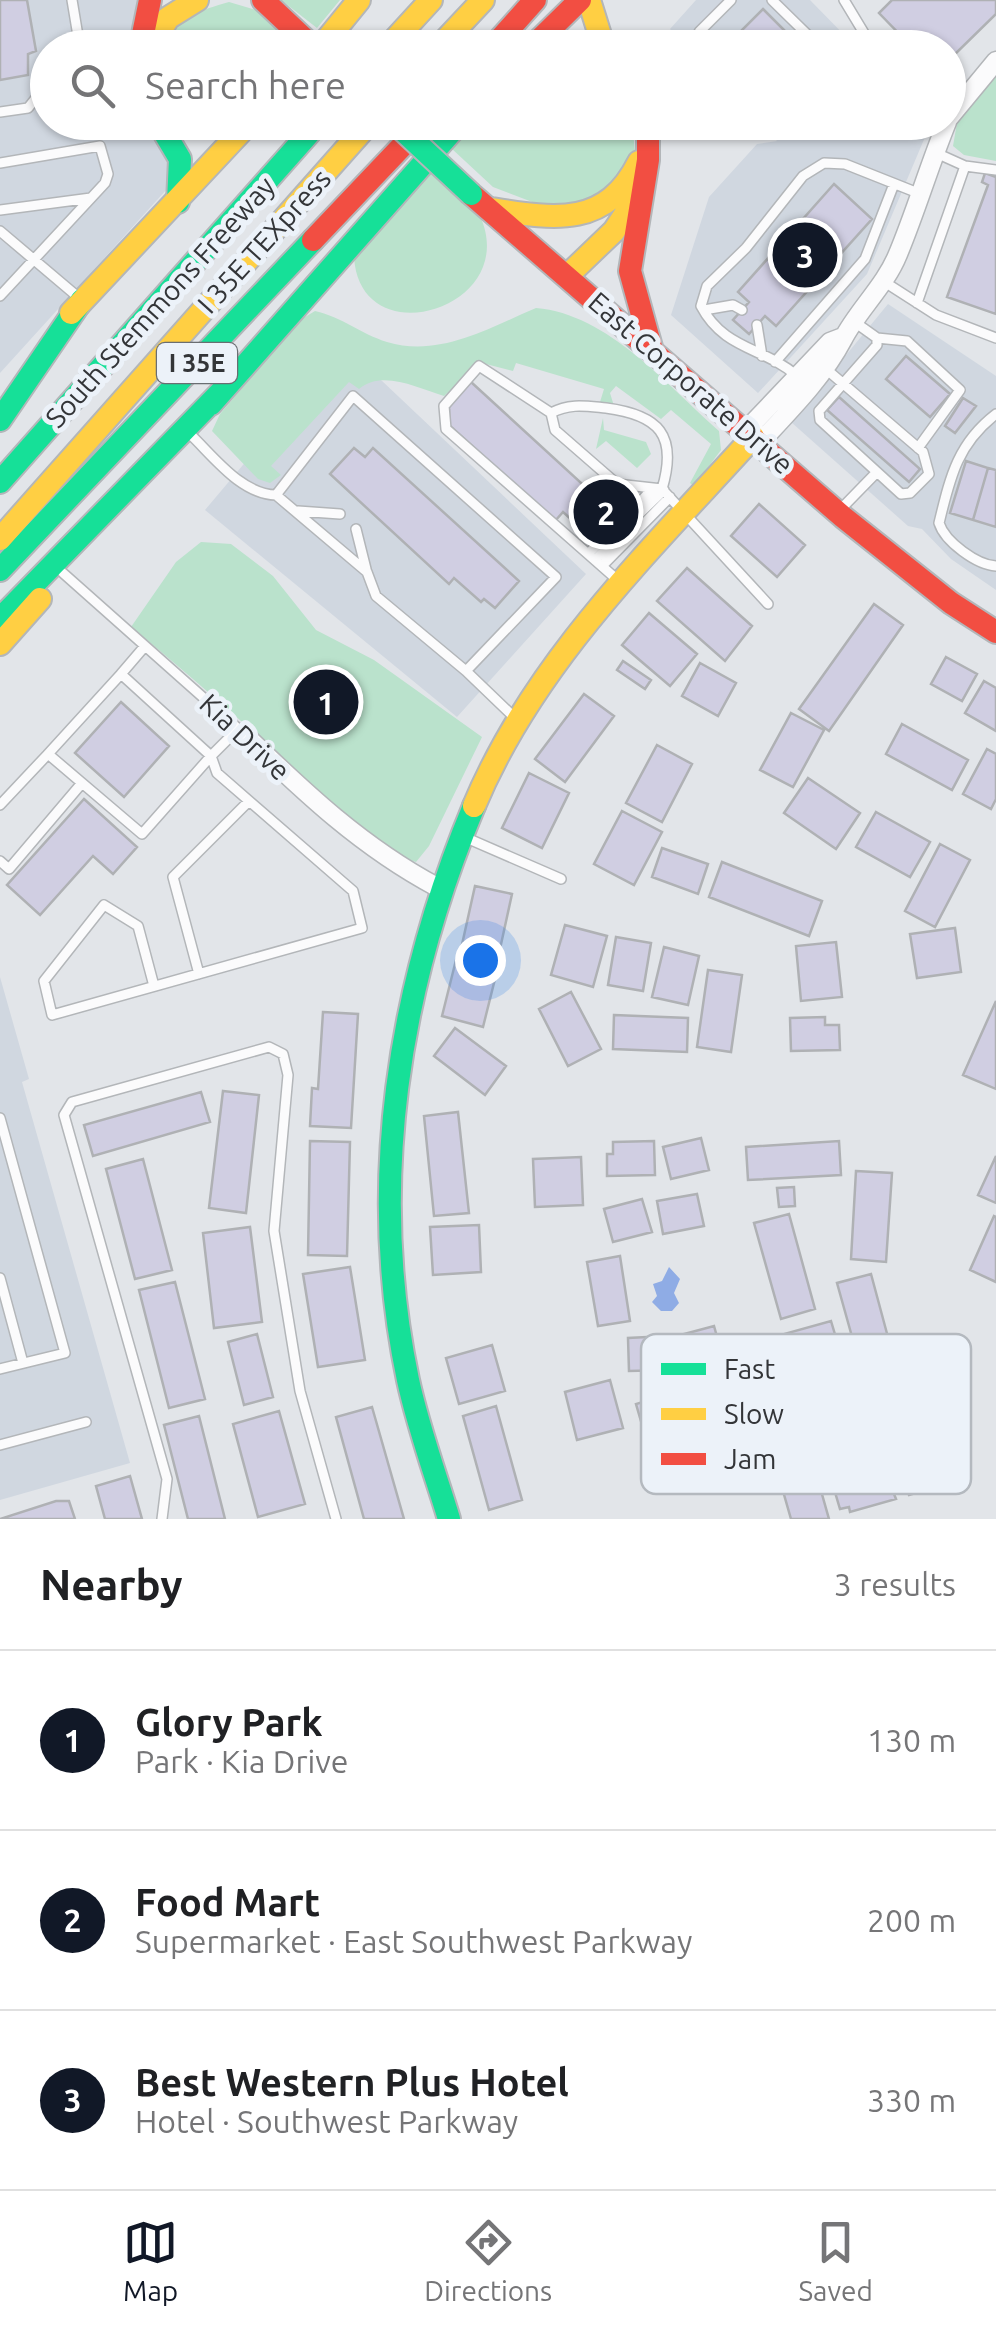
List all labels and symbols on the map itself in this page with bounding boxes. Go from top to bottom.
street label: I 35E TEXpress [191,162,336,319]
street label: South Stemmons Freeway [39,170,280,433]
pin: 3 [772,218,838,292]
street label: East Corporate Drive [583,285,800,480]
road number: I 35E [157,343,237,383]
pin: 2 [574,474,638,550]
pin: 1 [294,664,358,740]
street label: Kia Drive [194,687,297,786]
your location [455,935,506,986]
legend [641,1334,971,1494]
text: Fast [724,1353,775,1384]
text: Slow [724,1398,784,1429]
text: Jam [724,1443,776,1474]

